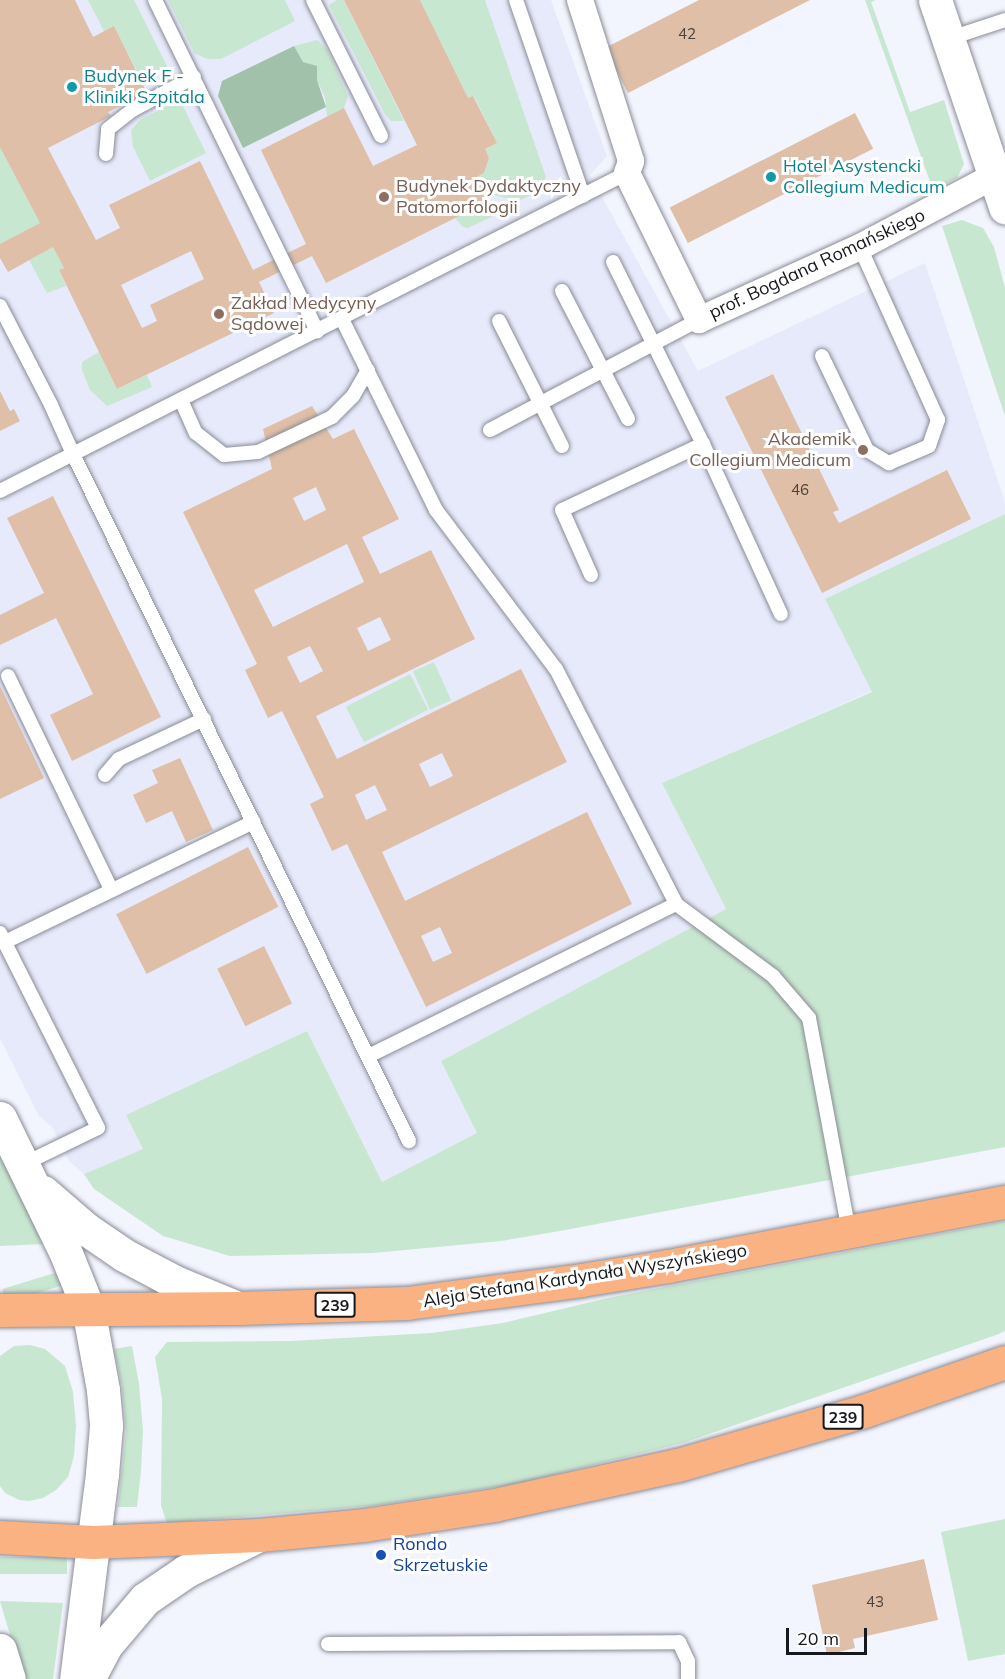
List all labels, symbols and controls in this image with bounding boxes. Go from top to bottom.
house number: 42 [678,25,696,43]
place label: Budynek F - Kliniki Szpitala [84,66,205,109]
marker: Budynek F - Kliniki Szpitala [65,80,79,94]
place label: Hotel Asystencki Collegium Medicum [783,156,945,198]
marker: Hotel Asystencki Collegium Medicum [764,170,778,184]
place label: Budynek Dydaktyczny Patomorfologii [396,176,581,219]
marker: Budynek Dydaktyczny Patomorfologii [377,190,391,204]
street label: prof. Bogdana Romańskiego [705,204,929,324]
place label: Zakład Medycyny Sądowej [231,293,376,336]
marker: Zakład Medycyny Sądowej [212,307,226,321]
place label: Akademik Collegium Medicum [689,429,851,472]
marker: Akademik Collegium Medicum [856,443,870,457]
house number: 46 [791,481,809,499]
street label: Aleja Stefana Kardynała Wyszyńskiego [421,1240,749,1312]
road number: 239 [314,1292,356,1318]
road number: 239 [822,1404,864,1430]
place label: Rondo Skrzetuskie [393,1534,488,1576]
marker: Rondo Skrzetuskie [374,1548,388,1562]
house number: 43 [866,1593,884,1611]
scale bar [789,1616,870,1654]
text: 20 m [797,1627,839,1650]

